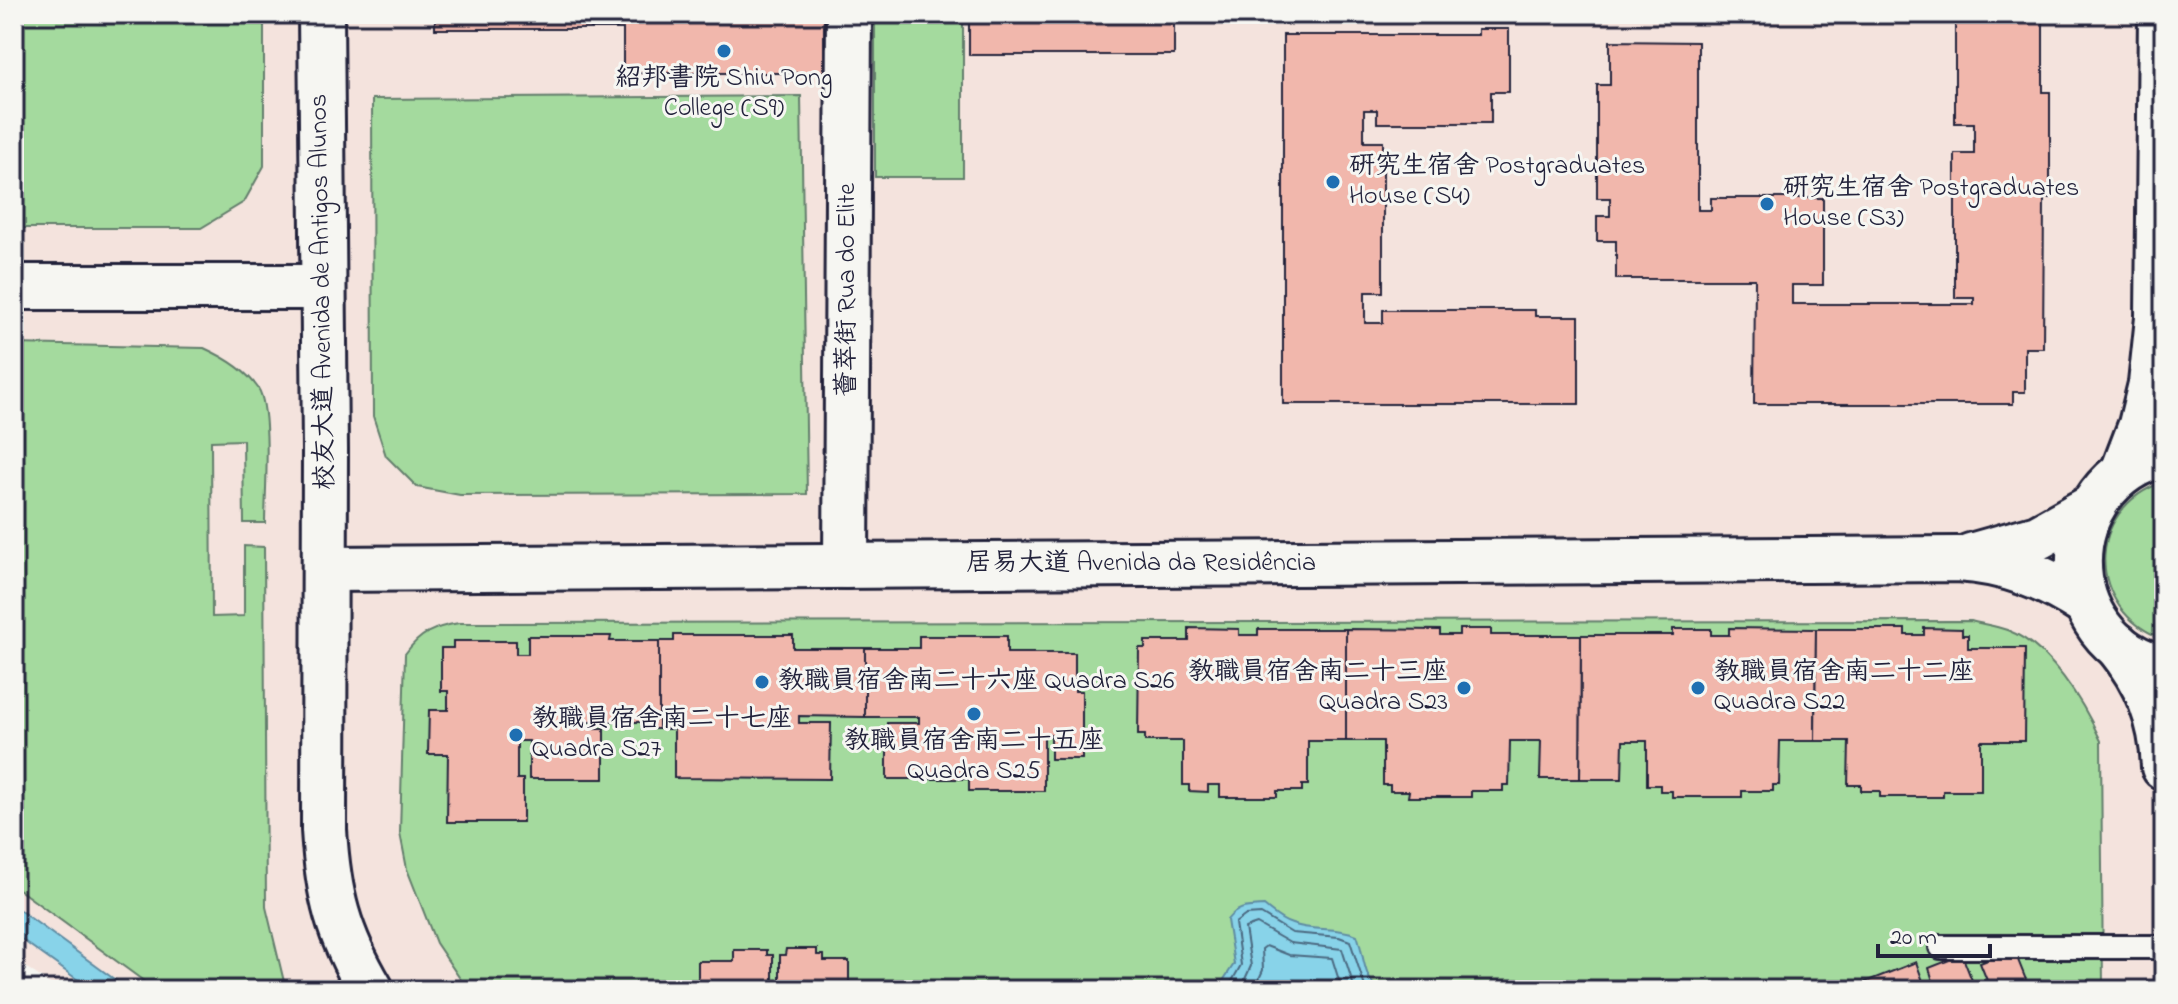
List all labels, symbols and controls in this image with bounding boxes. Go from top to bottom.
marker: 紹邦書院 Shiu Pong College (S9) [715,42,733,60]
place label: 紹邦書院 Shiu Pong College (S9) [615,60,833,128]
street label: 校友大道 Avenida de Antigos Alunos [301,94,345,490]
place label: 研究生宿舍 Postgraduates House (S4) [1349,148,1645,216]
place label: 研究生宿舍 Postgraduates House (S3) [1783,170,2079,238]
marker: 研究生宿舍 Postgraduates House (S4) [1324,173,1342,191]
street label: 薈萃街 Rua do Elite [829,183,867,397]
marker: 研究生宿舍 Postgraduates House (S3) [1758,195,1776,213]
street label: 居易大道 Avenida da Residência [966,545,1316,583]
place label: 教職員宿舍南二十三座 Quadra S23 [1188,654,1448,722]
place label: 教職員宿舍南二十二座 Quadra S22 [1714,654,1974,722]
place label: 教職員宿舍南二十六座 Quadra S26 [778,663,1174,701]
marker: 教職員宿舍南二十六座 Quadra S26 [753,673,771,691]
marker: 教職員宿舍南二十三座 Quadra S23 [1455,679,1473,697]
marker: 教職員宿舍南二十二座 Quadra S22 [1689,679,1707,697]
place label: 教職員宿舍南二十七座 Quadra S27 [532,701,792,769]
marker: 教職員宿舍南二十五座 Quadra S25 [965,705,983,723]
place label: 教職員宿舍南二十五座 Quadra S25 [844,723,1104,791]
marker: 教職員宿舍南二十七座 Quadra S27 [507,726,525,744]
scale bar [1878,908,1990,958]
text: 20 m [1890,921,1937,956]

